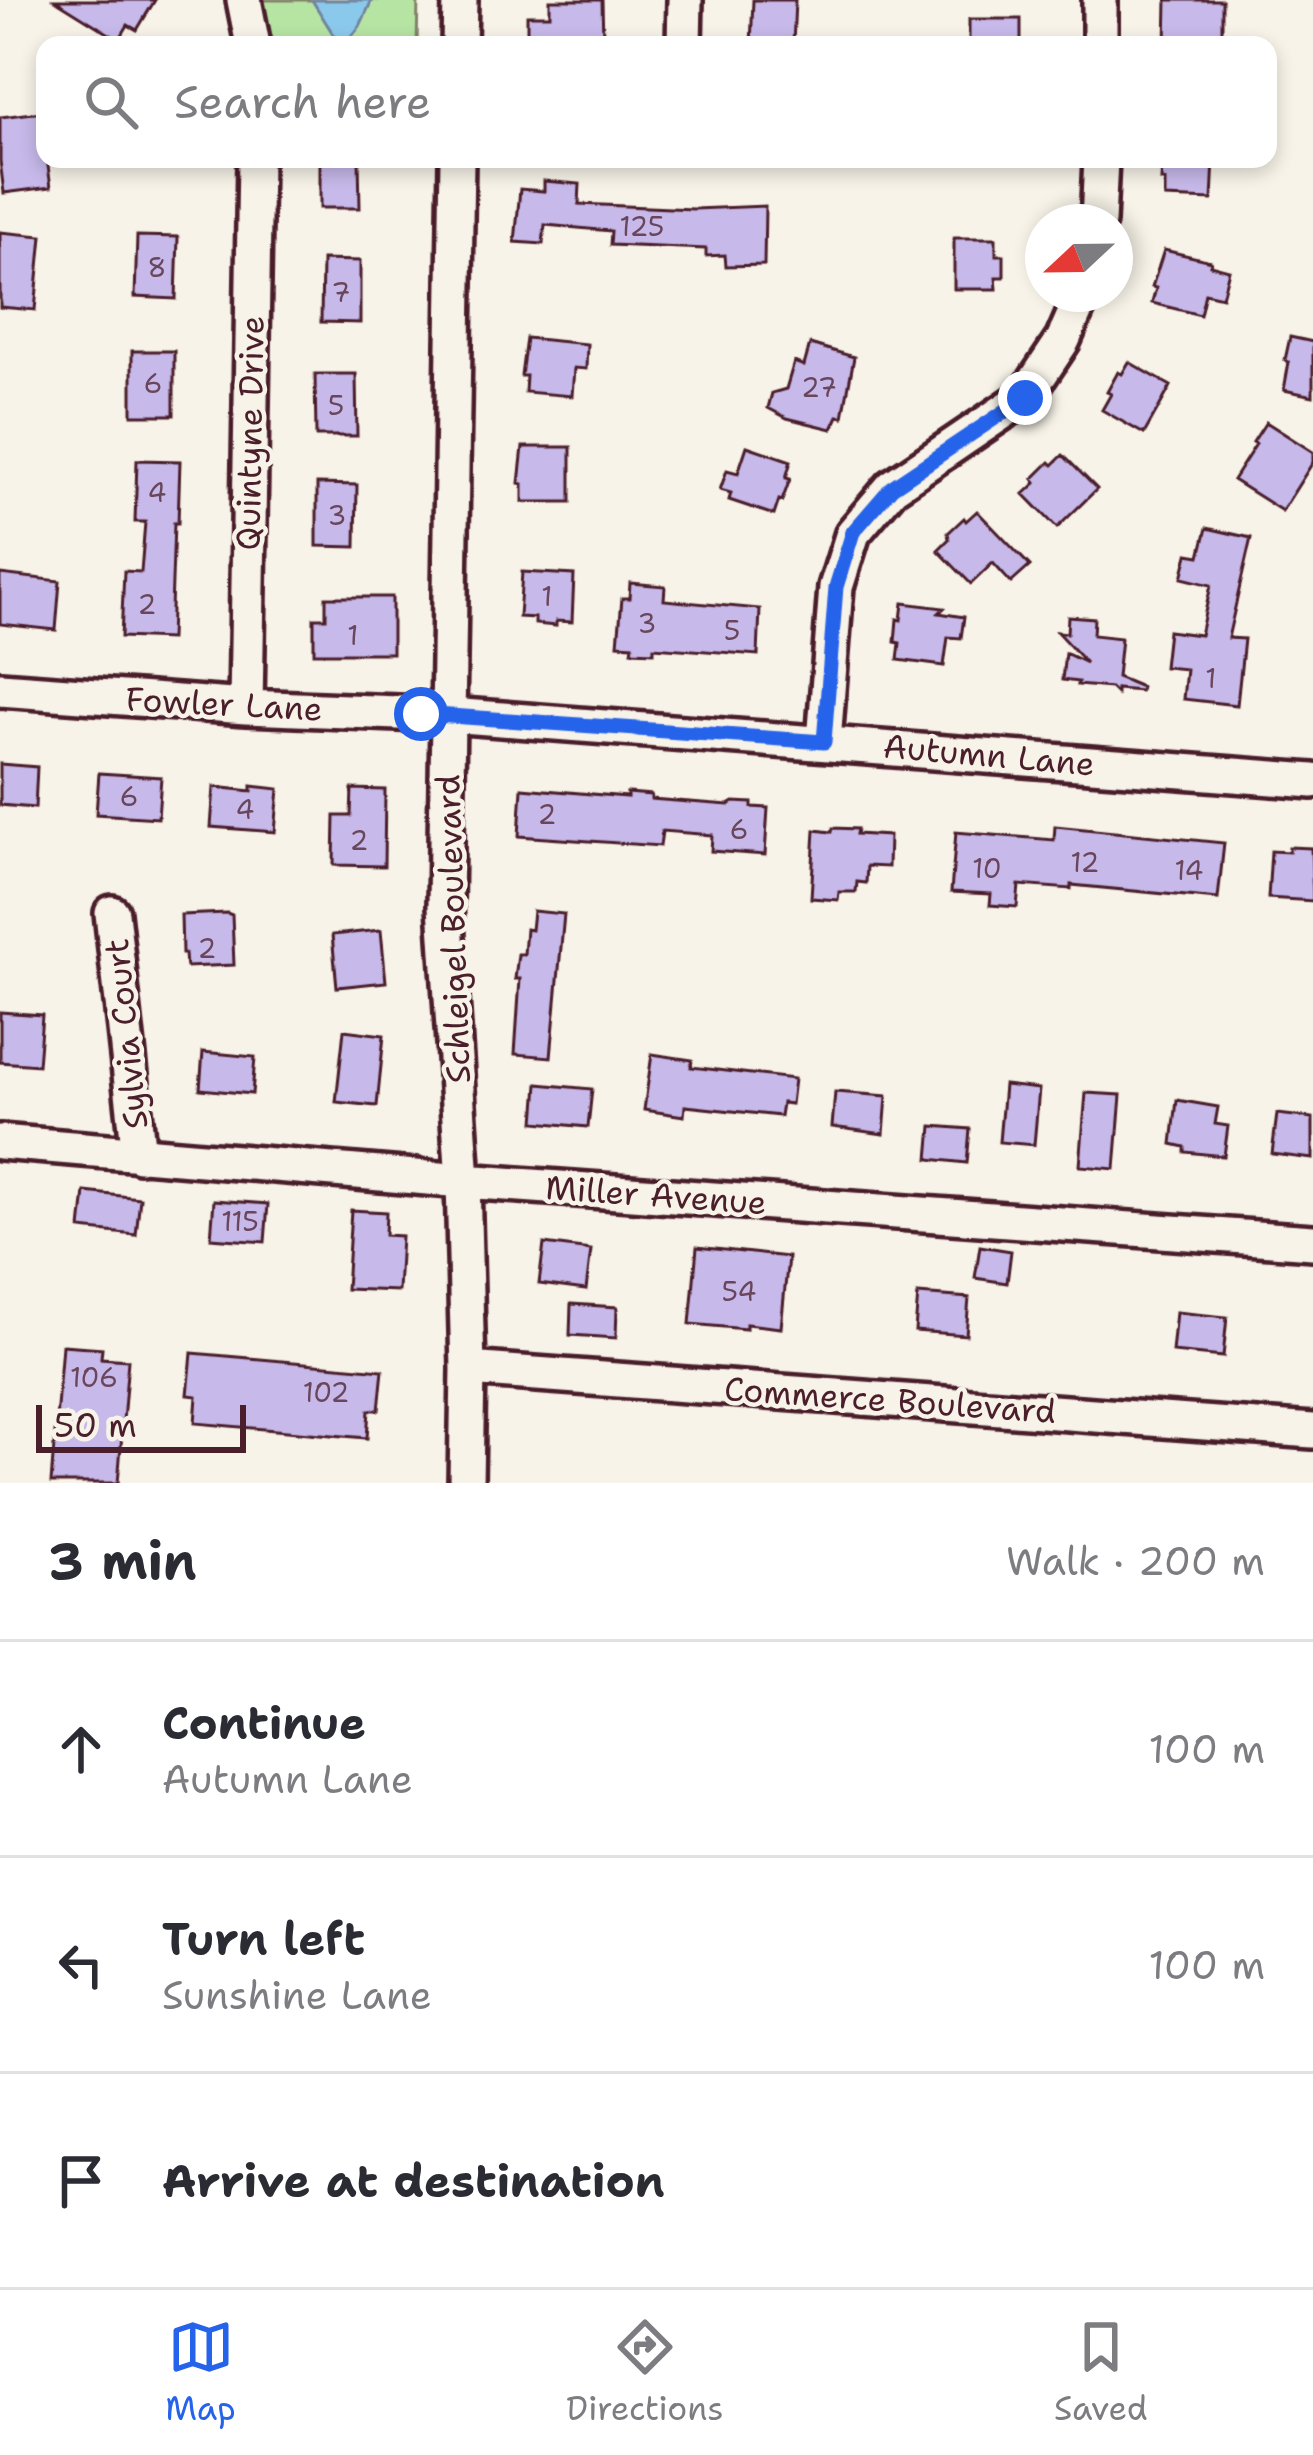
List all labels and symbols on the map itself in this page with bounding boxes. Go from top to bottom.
north arrow [1025,204,1133,312]
house number: 125 [620,208,664,245]
house number: 8 [148,249,166,286]
house number: 7 [332,274,350,311]
street label: Quintyne Drive [225,315,275,551]
house number: 6 [144,365,162,402]
house number: 27 [801,369,837,406]
route end [998,371,1052,425]
house number: 5 [328,387,344,424]
house number: 4 [148,474,166,511]
house number: 3 [328,497,346,534]
house number: 1 [541,578,553,615]
house number: 2 [138,586,156,623]
house number: 3 [638,605,656,642]
house number: 5 [724,612,740,649]
house number: 1 [347,617,359,654]
house number: 1 [1205,660,1217,697]
street label: Fowler Lane [124,676,324,732]
route start [394,687,448,741]
street label: Autumn Lane [881,723,1097,787]
street label: Schleigel Boulevard [425,774,481,1084]
house number: 6 [120,778,138,815]
house number: 4 [236,791,254,828]
house number: 2 [538,796,556,833]
house number: 6 [730,811,748,848]
house number: 2 [350,822,368,859]
house number: 12 [1071,844,1099,881]
house number: 10 [972,850,1002,887]
house number: 14 [1175,852,1203,889]
house number: 2 [198,930,216,967]
street label: Sylvia Court [94,937,158,1131]
street label: Miller Avenue [544,1165,768,1225]
house number: 115 [221,1203,259,1240]
house number: 54 [722,1273,756,1310]
house number: 106 [70,1359,118,1396]
street label: Commerce Boulevard [723,1366,1057,1434]
house number: 102 [303,1374,349,1411]
scale bar [36,1399,246,1452]

